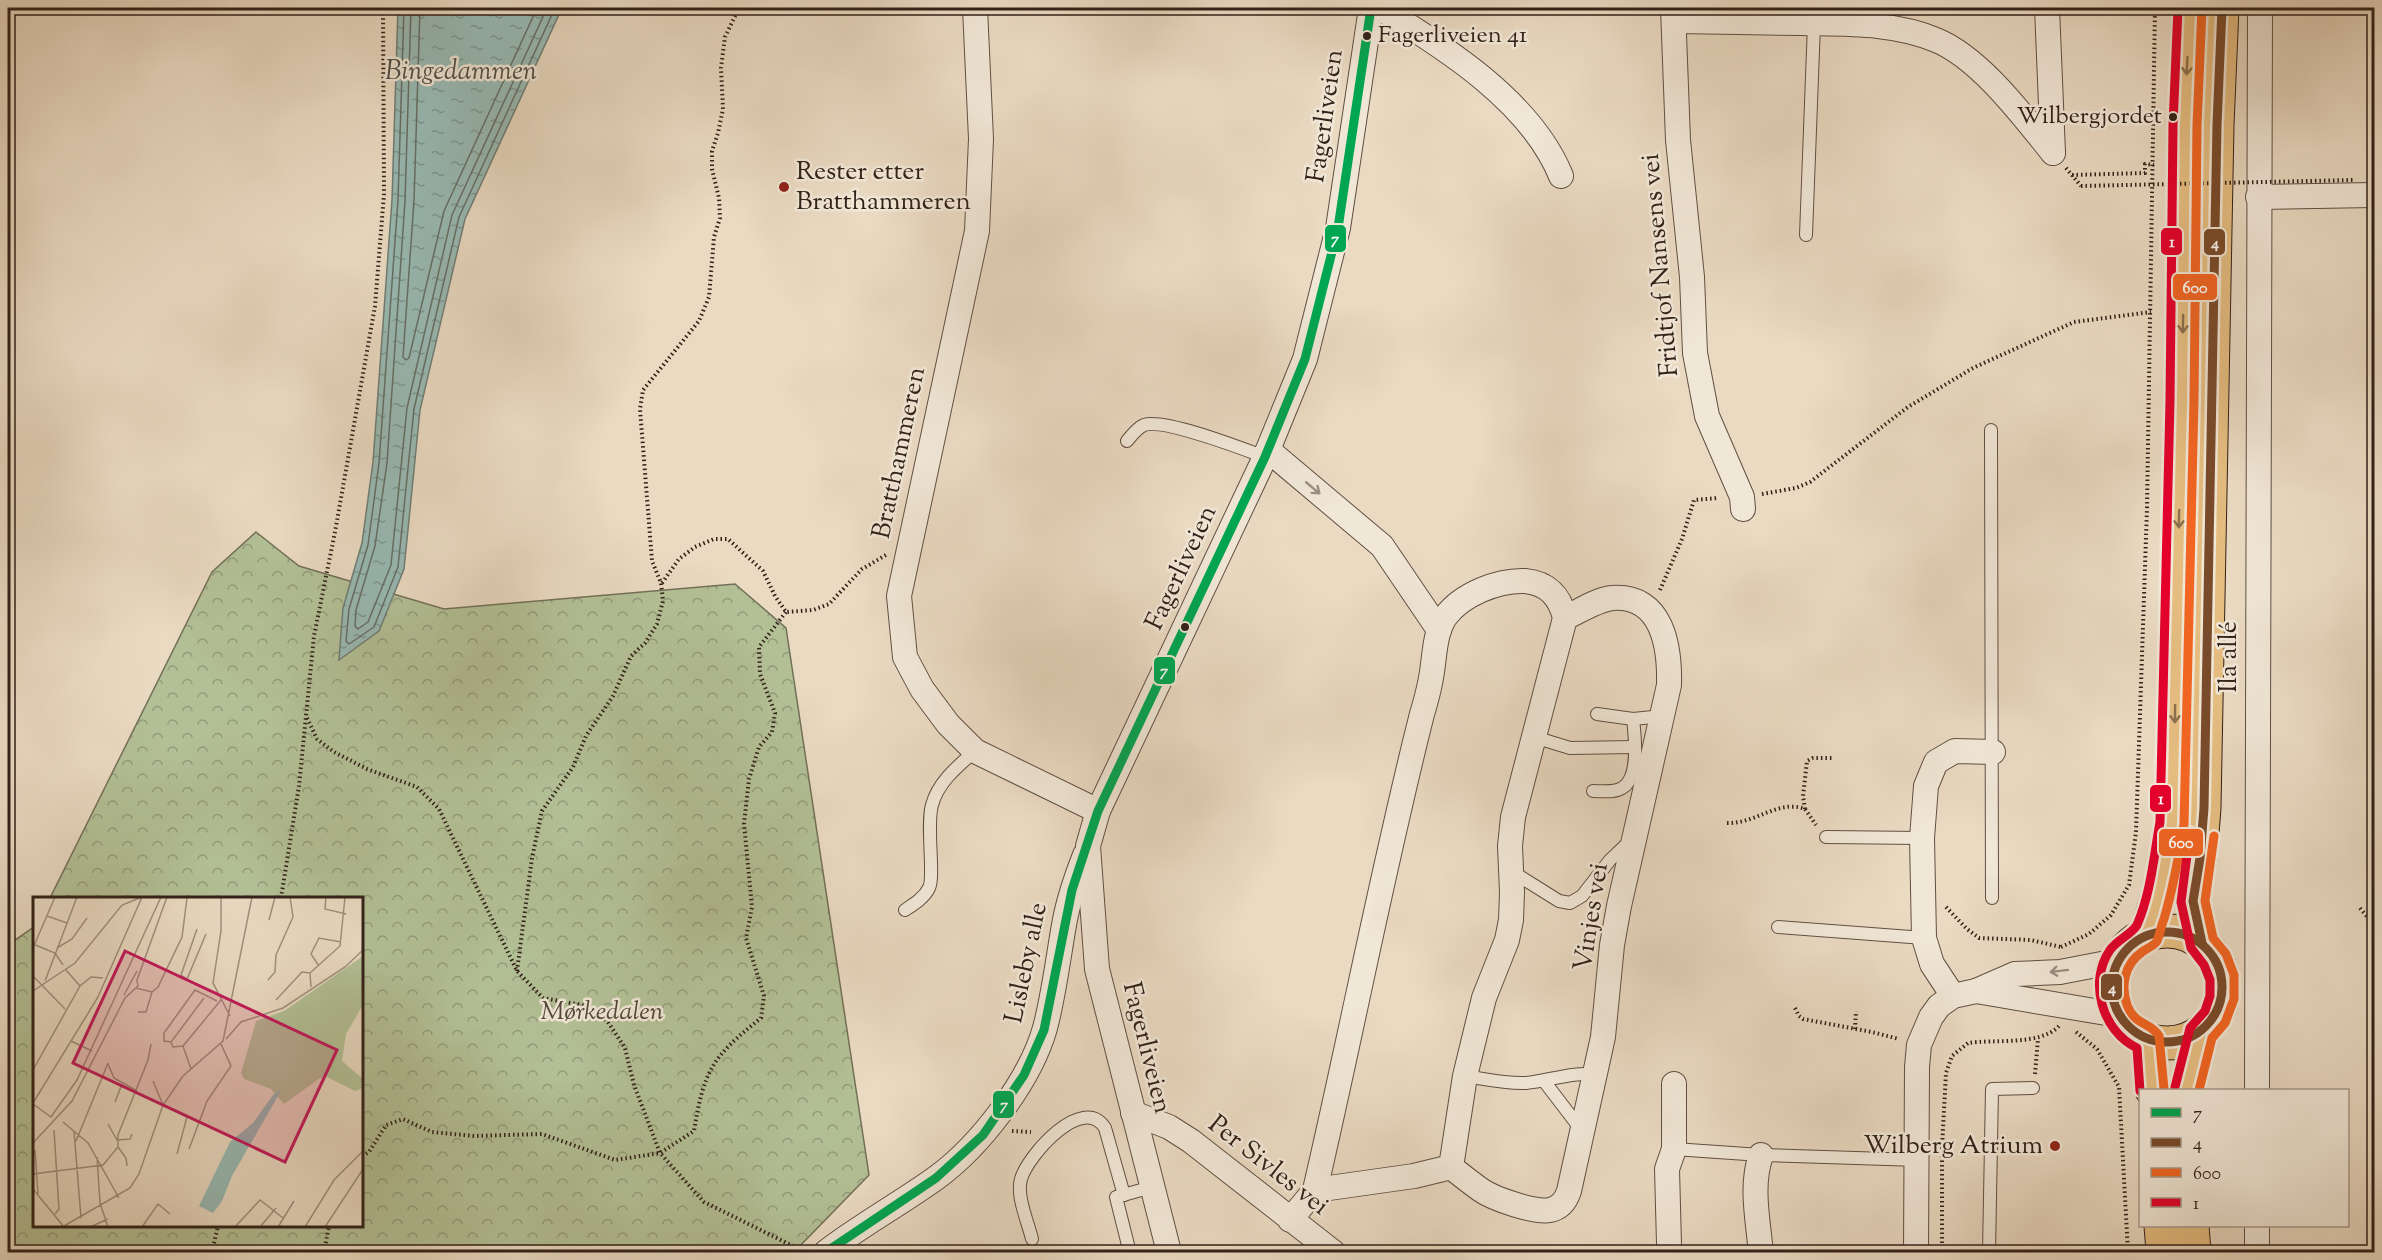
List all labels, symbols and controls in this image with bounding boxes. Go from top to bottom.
place label: Fagerliveien 41 [1378,19,1527,53]
marker: Fagerliveien 41 [1361,30,1373,42]
street label: Fagerliveien [1298,47,1354,185]
water label: Bingedammen [385,53,537,92]
one-way arrow [2182,55,2193,75]
place label: Wilbergjordet [2017,100,2162,134]
marker: Wilbergjordet [2167,111,2179,123]
street label: Fridtjof Nansens vei [1633,152,1689,378]
place label: Rester etter Bratthammeren [796,154,971,221]
marker: Rester etter Bratthammeren [777,180,791,194]
line badge: 7 [1324,224,1347,253]
line badge: 1 [2160,227,2183,256]
line badge: 4 [2203,228,2226,256]
text: 7 [1331,229,1340,252]
text: 1 [2169,232,2175,255]
text: 4 [2210,233,2219,256]
line badge: 600 [2172,273,2218,301]
text: 600 [2183,278,2208,301]
one-way arrow [2177,313,2189,333]
street label: Bratthammeren [864,364,936,542]
one-way arrow [1305,481,1320,495]
street label: Fagerliveien [1137,499,1227,637]
one-way arrow [2174,508,2185,528]
unlabelled marker [1179,621,1191,633]
street label: Ila allé [2211,621,2248,693]
line badge: 7 [1153,656,1176,685]
text: 7 [1160,661,1169,684]
one-way arrow [2169,703,2181,723]
line badge: 1 [2149,784,2172,813]
text: 1 [2158,789,2164,812]
line badge: 600 [2158,828,2204,857]
text: 600 [2169,833,2194,856]
street label: Vinjes vei [1565,860,1619,974]
inset map [33,897,363,1227]
street label: Lisleby alle [996,899,1058,1027]
one-way arrow [2050,966,2070,977]
line badge: 4 [2100,973,2123,1001]
street label: Fagerliveien [1112,978,1180,1118]
text: 4 [2107,978,2116,1001]
park label: Mørkedalen [541,994,664,1031]
legend [2139,1089,2349,1227]
line badge: 7 [992,1090,1015,1119]
text: 7 [1000,1095,1009,1118]
text: 7 [2193,1102,2202,1128]
street label: Per Sivles vei [1200,1107,1336,1225]
place label: Wilberg Atrium [1863,1128,2043,1165]
text: 4 [2193,1132,2202,1158]
marker: Wilberg Atrium [2048,1139,2062,1153]
text: 600 [2193,1162,2221,1188]
text: 1 [2193,1192,2199,1218]

